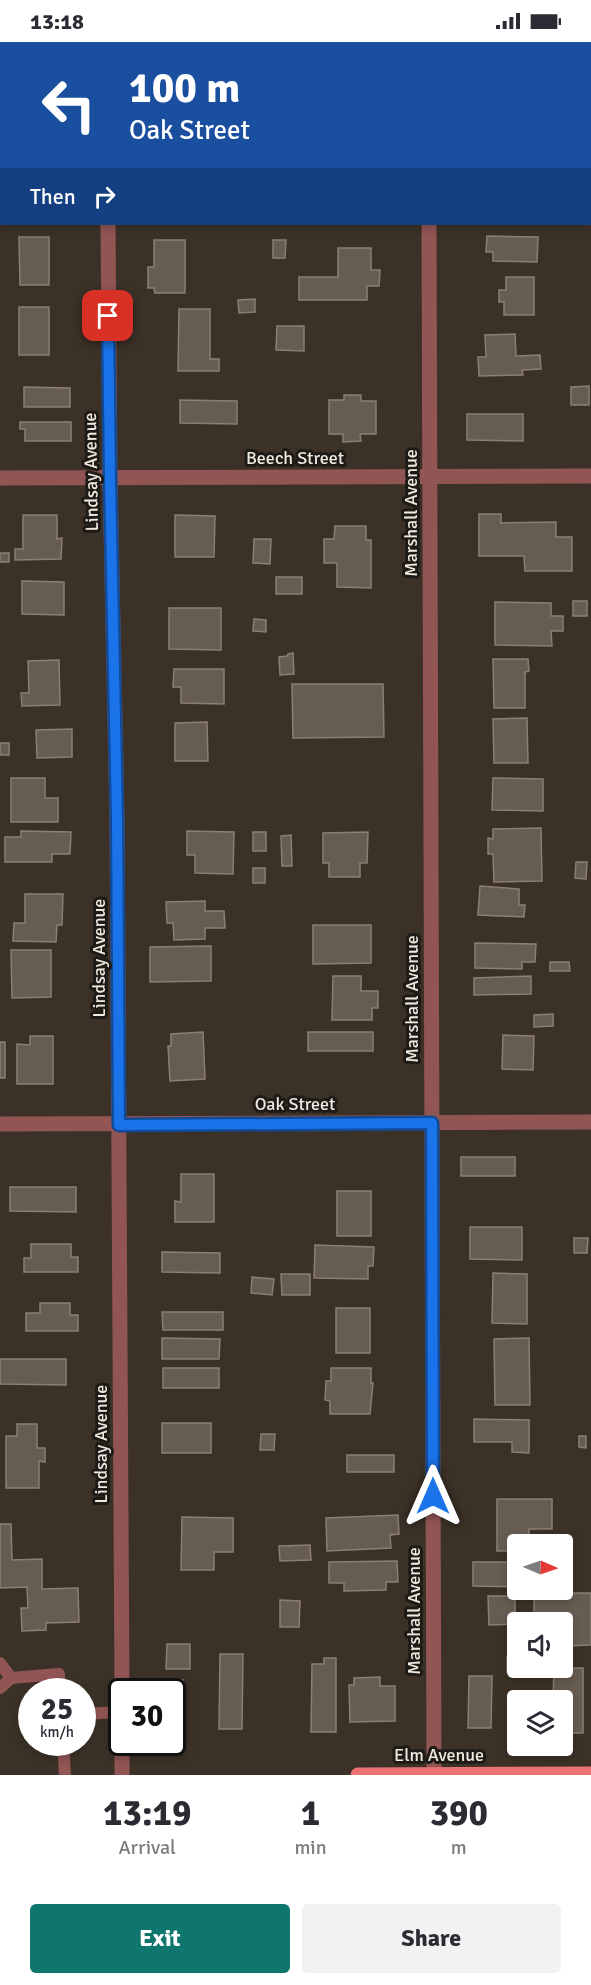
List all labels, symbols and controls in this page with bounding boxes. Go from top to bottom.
text: 13:18 [30,8,84,35]
text: 100 m [129,63,240,114]
icon: left [30,66,108,144]
text: Oak Street [129,114,250,147]
icon: right [88,180,121,213]
text: Then [30,183,76,210]
pin [82,290,133,341]
icon: arrive [91,299,124,332]
street label: Lindsay Avenue [79,412,103,532]
street label: Beech Street [246,447,344,469]
street label: Marshall Avenue [400,449,422,577]
street label: Lindsay Avenue [88,899,110,1017]
street label: Marshall Avenue [401,935,423,1063]
street label: Oak Street [255,1093,335,1115]
street label: Lindsay Avenue [90,1385,112,1503]
position arrow [401,1464,465,1528]
north arrow [507,1534,573,1600]
map controls [507,1534,573,1756]
street label: Marshall Avenue [403,1547,425,1675]
button: sound [507,1612,573,1678]
speed limit sign: 30 [108,1678,186,1756]
button: layers [507,1690,573,1756]
text: 25 [41,1691,73,1728]
text: km/h [40,1723,74,1741]
street label: Elm Avenue [394,1744,484,1766]
text: 13:19 [103,1791,191,1836]
text: 1 [301,1791,320,1836]
text: 390 [430,1791,488,1836]
text: Arrival [118,1835,176,1860]
text: min [294,1835,327,1860]
text: m [451,1835,467,1860]
button: Exit [30,1904,290,1973]
button: Share [302,1904,561,1973]

